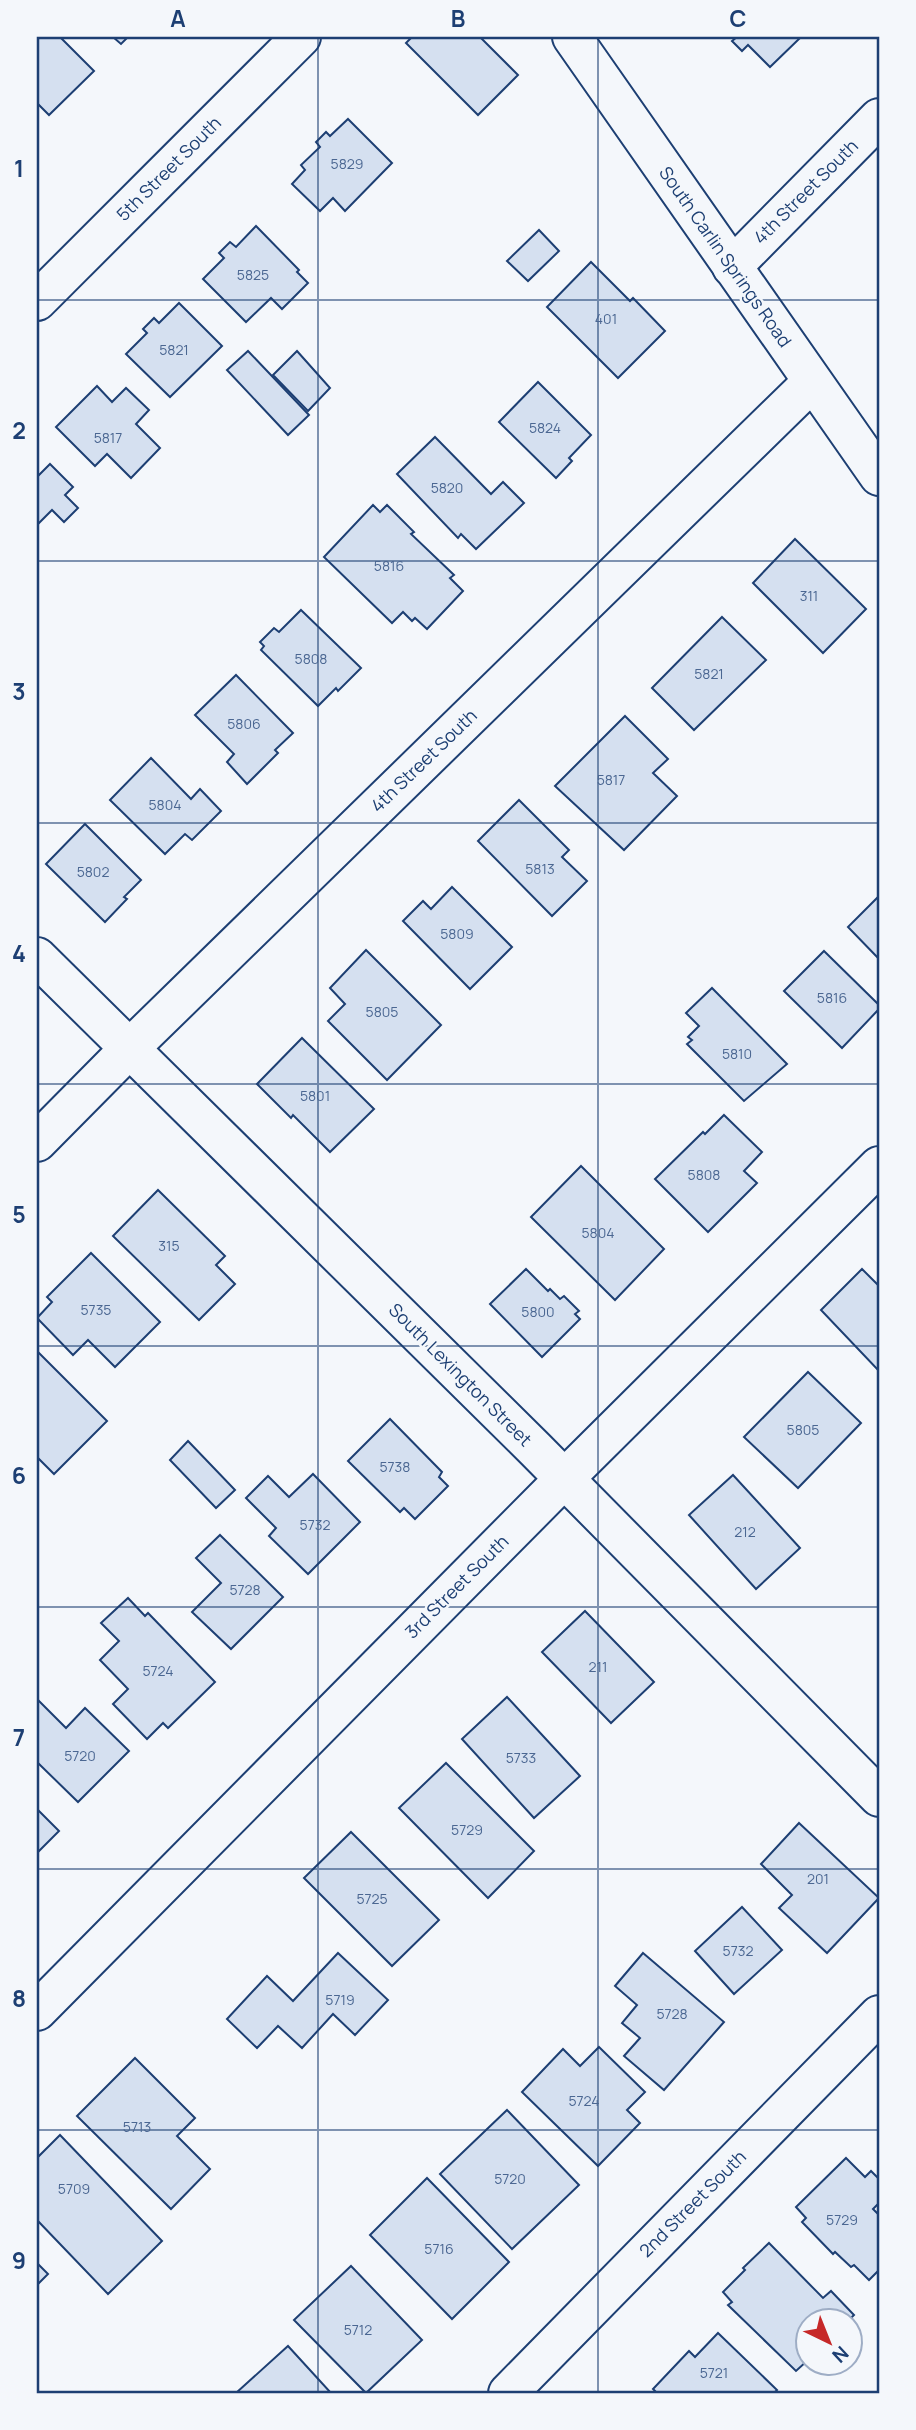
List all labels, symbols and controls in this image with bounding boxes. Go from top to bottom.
text: A [170,2,186,34]
text: B [451,2,465,34]
text: C [730,2,747,34]
street label: 5th Street South [111,111,226,226]
street label: 4th Street South [748,134,863,249]
text: 1 [14,152,24,184]
house number: 5829 [331,154,363,173]
street label: South Carlin Springs Road [654,161,797,352]
house number: 5825 [237,265,269,284]
house number: 401 [595,309,617,328]
house number: 5821 [159,340,189,359]
text: 2 [12,414,26,446]
house number: 5824 [529,418,561,437]
house number: 5817 [94,428,122,447]
house number: 5820 [431,478,463,497]
house number: 5816 [374,556,404,575]
house number: 311 [800,586,818,605]
house number: 5808 [295,649,327,668]
house number: 5821 [694,664,724,683]
text: 3 [12,675,26,707]
street label: 4th Street South [365,703,482,817]
house number: 5806 [227,714,261,733]
house number: 5817 [597,770,625,789]
house number: 5804 [148,795,182,814]
house number: 5813 [525,859,555,878]
house number: 5802 [77,862,109,881]
house number: 5809 [440,924,474,943]
text: 4 [12,937,26,969]
house number: 5816 [817,988,847,1007]
house number: 5805 [366,1002,398,1021]
house number: 5810 [722,1044,752,1063]
house number: 5801 [300,1086,330,1105]
house number: 5808 [688,1165,720,1184]
text: 5 [12,1198,26,1230]
house number: 5804 [581,1223,615,1242]
house number: 315 [158,1236,180,1255]
street label: South Lexington Street [384,1298,537,1451]
house number: 5735 [81,1300,111,1319]
house number: 5800 [521,1302,555,1321]
house number: 5805 [787,1420,819,1439]
house number: 5738 [380,1457,410,1476]
text: 6 [12,1459,26,1491]
house number: 5732 [300,1515,330,1534]
house number: 212 [734,1522,756,1541]
street label: 3rd Street South [399,1529,513,1643]
house number: 5728 [229,1580,261,1599]
house number: 211 [589,1657,607,1676]
house number: 5724 [142,1661,174,1680]
text: 7 [13,1721,25,1753]
house number: 5720 [64,1746,96,1765]
house number: 5733 [506,1748,536,1767]
house number: 5729 [451,1820,483,1839]
house number: 201 [807,1869,829,1888]
house number: 5725 [356,1889,388,1908]
house number: 5732 [723,1941,753,1960]
text: 8 [12,1982,26,2014]
house number: 5719 [325,1990,355,2009]
house number: 5728 [656,2004,688,2023]
house number: 5724 [568,2091,600,2110]
house number: 5713 [123,2117,151,2136]
street label: 2nd Street South [634,2145,751,2262]
house number: 5720 [494,2169,526,2188]
house number: 5709 [58,2179,90,2198]
house number: 5729 [826,2210,858,2229]
house number: 5716 [424,2239,454,2258]
text: 9 [12,2244,26,2276]
north arrow [794,2308,864,2378]
house number: 5712 [344,2320,372,2339]
text: N [827,2340,854,2369]
house number: 5721 [700,2363,728,2382]

